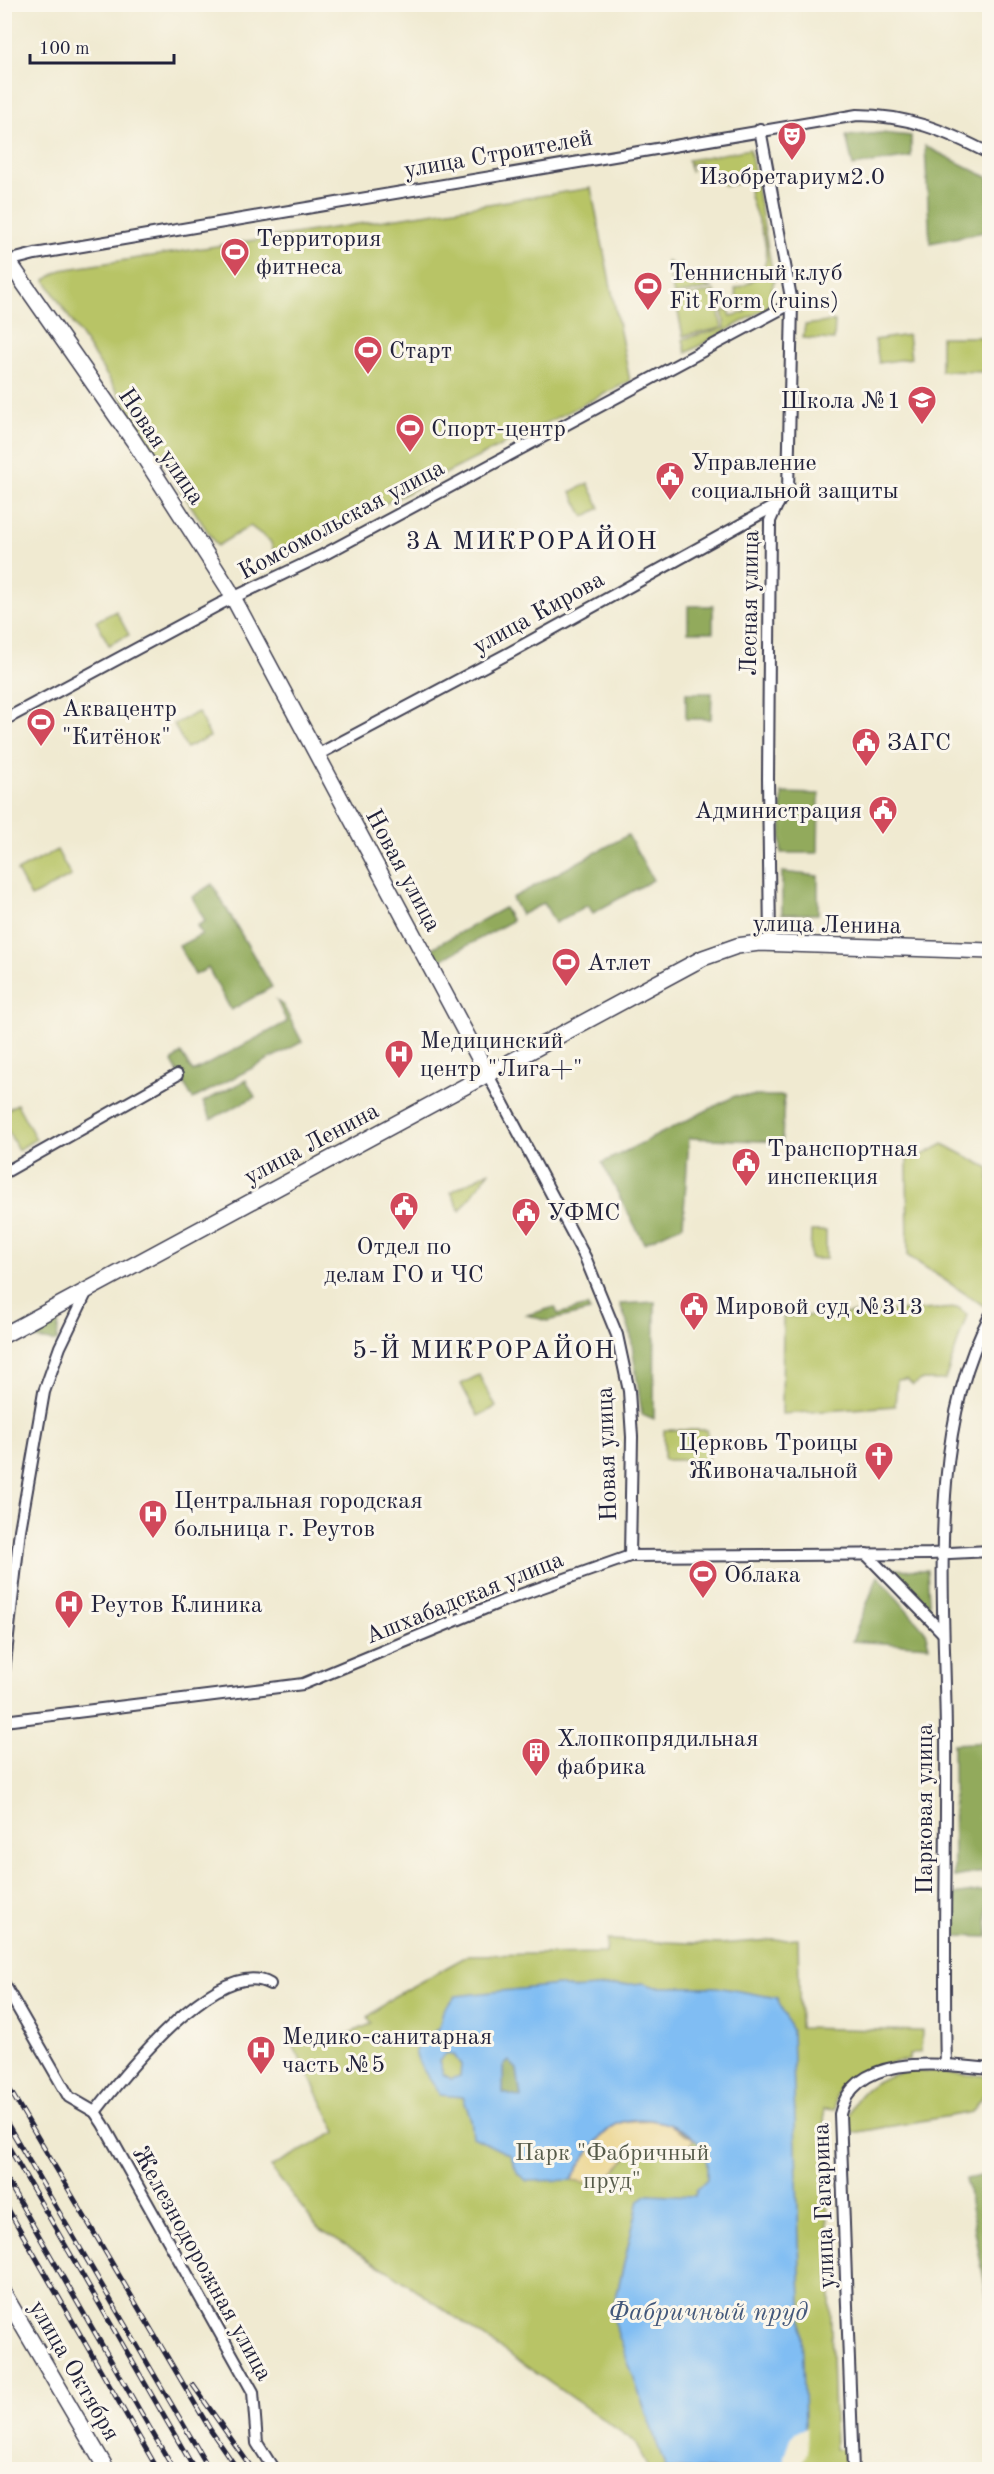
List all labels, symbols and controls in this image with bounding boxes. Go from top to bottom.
scale bar [30,27,174,65]
text: 100 m [39,40,90,58]
theatre icon: Изобретариум2.0 [776,120,808,162]
street label: улица Строителей [402,127,595,183]
place label: Изобретариум2.0 [699,166,885,190]
place label: Территория фитнеса [256,228,381,280]
sports icon: Территория фитнеса [219,236,251,278]
place label: Теннисный клуб Fit Form (ruins) [669,262,843,314]
sports icon: Теннисный клуб Fit Form (ruins) [632,270,664,312]
sports icon: Старт [352,334,384,376]
place label: Старт [389,340,452,364]
school or university icon: Школа №1 [906,384,938,426]
street label: Новая улица [113,385,208,510]
place label: Школа №1 [780,390,901,414]
sports icon: Спорт-центр [394,412,426,454]
place label: Спорт-центр [431,418,566,442]
place label: Управление социальной защиты [691,452,899,504]
street label: Комсомольская улица [235,456,449,585]
public building icon: Управление социальной защиты [654,460,686,502]
district label: 3А МИКРОРАЙОН [406,524,658,555]
street label: Лесная улица [738,530,764,676]
street label: улица Кирова [469,568,609,660]
place label: Аквацентр "Китёнок" [62,698,177,750]
sports icon: Аквацентр "Китёнок" [25,706,57,748]
public building icon: ЗАГС [850,726,882,768]
place label: ЗАГС [887,732,951,756]
public building icon: Администрация [867,794,899,836]
place label: Администрация [694,800,862,824]
street label: Новая улица [360,806,445,936]
street label: улица Ленина [752,913,902,939]
sports icon: Атлет [550,946,582,988]
place label: Атлет [587,952,651,976]
place label: Медицинский центр "Лига+" [420,1030,582,1082]
hospital icon: Медицинский центр "Лига+" [383,1038,415,1080]
street label: улица Ленина [241,1099,383,1190]
place label: Транспортная инспекция [767,1138,918,1190]
public building icon: Транспортная инспекция [730,1146,762,1188]
public building icon: Отдел по делам ГО и ЧС [388,1190,420,1232]
public building icon: УФМС [510,1196,542,1238]
place label: УФМС [547,1202,620,1226]
place label: Отдел по делам ГО и ЧС [324,1236,484,1288]
public building icon: Мировой суд №313 [678,1290,710,1332]
place label: Мировой суд №313 [715,1296,923,1320]
district label: 5-Й МИКРОРАЙОН [352,1333,616,1364]
street label: Новая улица [594,1386,622,1522]
place label: Церковь Троицы Живоначальной [679,1432,858,1484]
church icon: Церковь Троицы Живоначальной [863,1440,895,1482]
place label: Центральная городская больница г. Реутов [174,1490,423,1542]
hospital icon: Центральная городская больница г. Реутов [137,1498,169,1540]
street label: Ашхабадская улица [362,1548,567,1650]
sports icon: Облака [687,1558,719,1600]
place label: Облака [724,1564,801,1588]
hospital icon: Реутов Клиника [53,1588,85,1630]
place label: Реутов Клиника [90,1594,263,1618]
street label: Парковая улица [914,1723,938,1895]
place label: Хлопкопрядильная фабрика [557,1728,758,1780]
building icon: Хлопкопрядильная фабрика [520,1736,552,1778]
place label: Медико-санитарная часть №5 [282,2026,492,2078]
hospital icon: Медико-санитарная часть №5 [245,2034,277,2076]
street label: улица Гагарина [810,2122,840,2289]
park label: Парк "Фабричный пруд" [515,2142,709,2194]
street label: Железнодорожная улица [127,2143,276,2385]
street label: улица Октября [23,2297,123,2445]
water label: Фабричный пруд [608,2300,808,2326]

